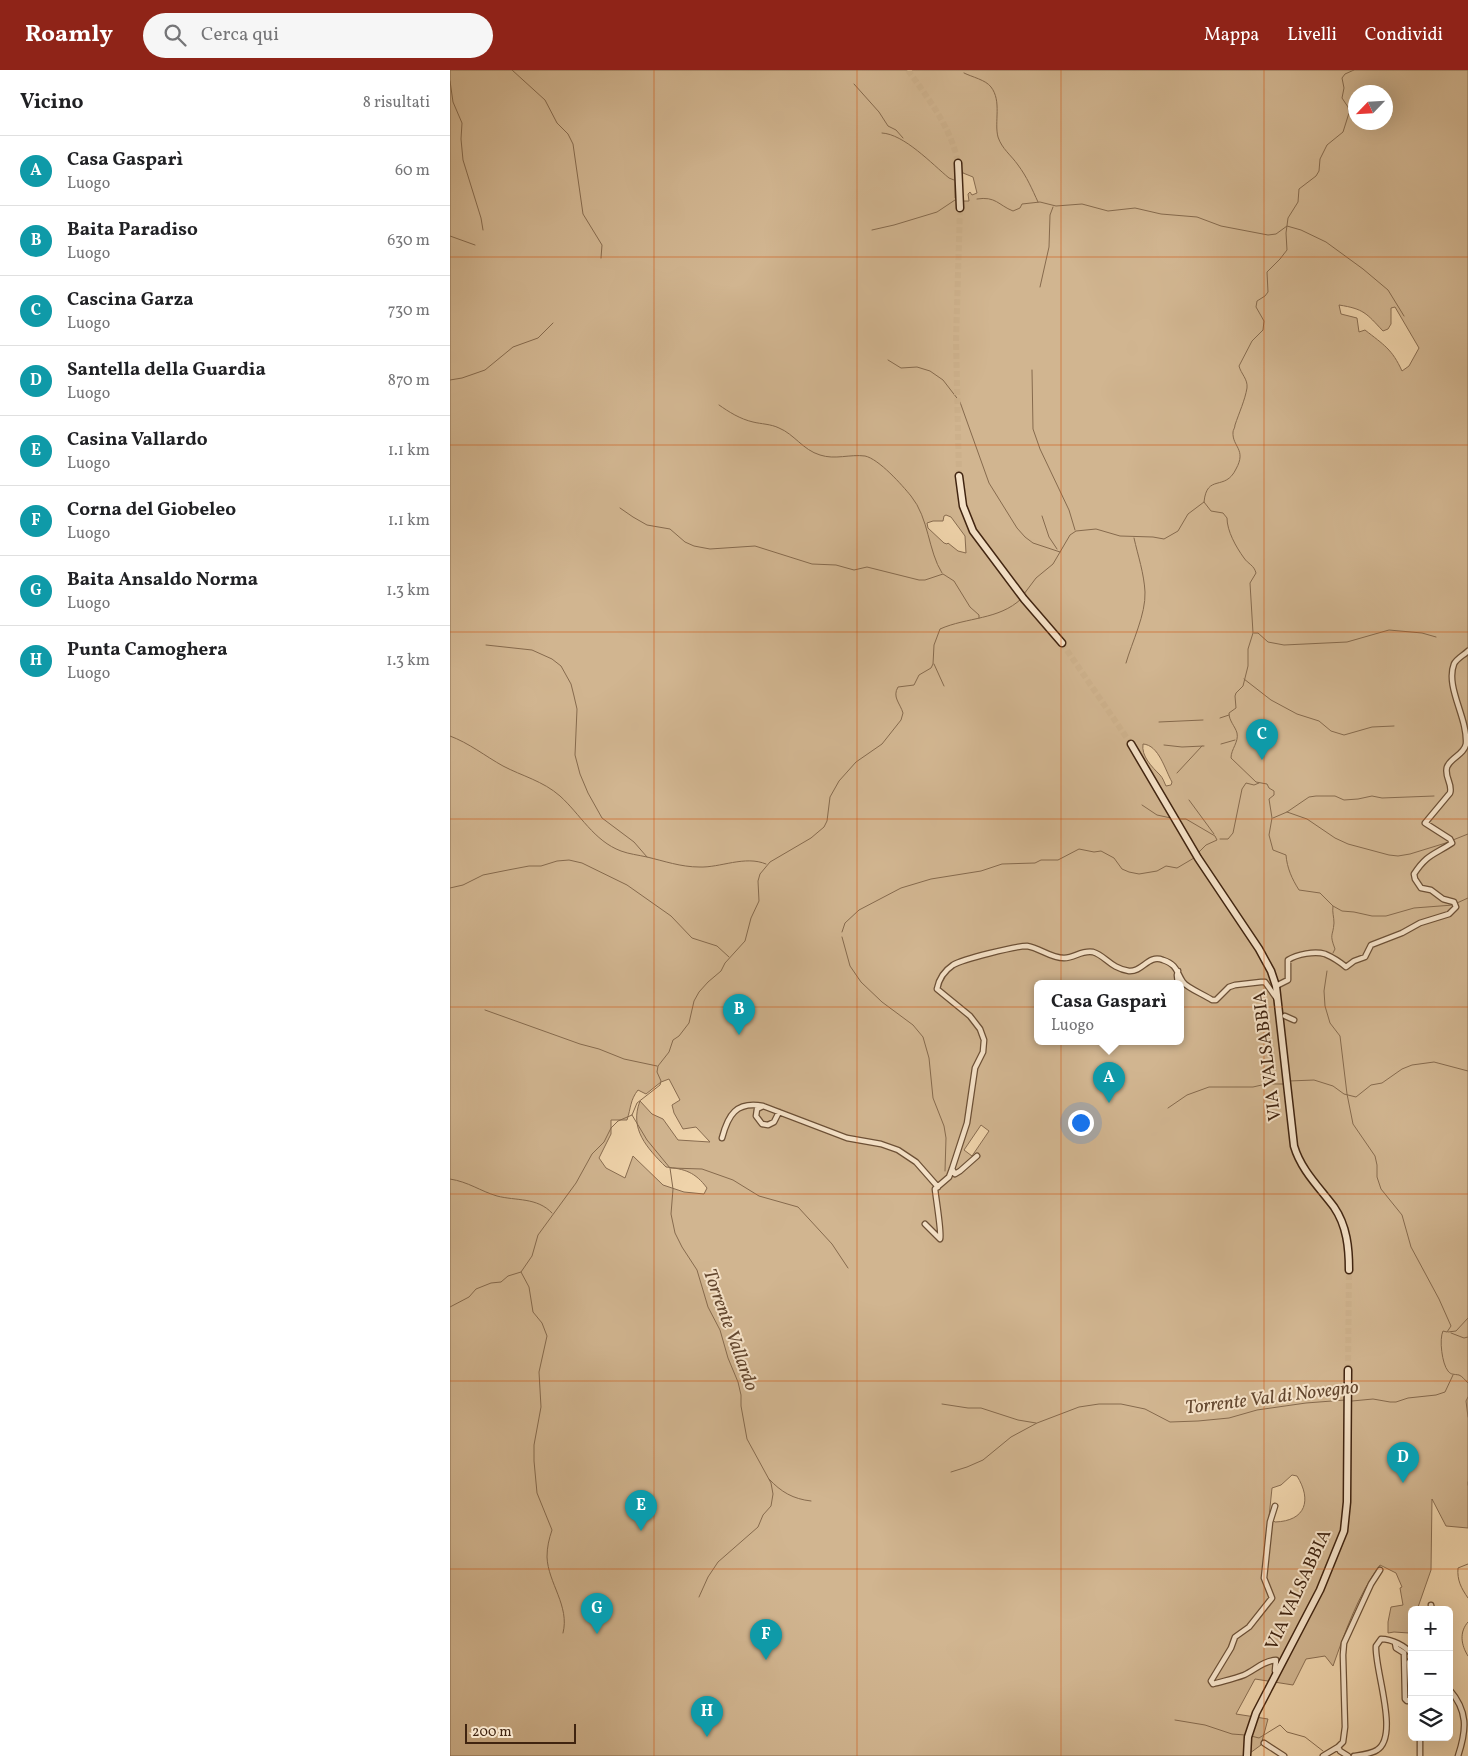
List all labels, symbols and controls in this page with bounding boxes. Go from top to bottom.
search box [143,13,493,58]
text: Roamly [25,18,113,52]
icon: search [161,21,189,49]
text: Cerca qui [201,22,279,48]
text: Mappa [1204,23,1259,48]
text: Livelli [1287,23,1337,48]
text: Condividi [1365,23,1443,48]
north arrow [1348,85,1393,130]
text: Vicino [20,88,84,117]
text: 8 risultati [363,92,430,114]
text: Casa Gasparì [67,147,183,173]
text: A [30,160,42,182]
text: 60 m [395,160,430,182]
text: Luogo [67,173,110,195]
text: Baita Paradiso [67,217,198,243]
text: B [31,230,41,252]
text: 630 m [387,230,430,252]
text: Luogo [67,243,110,265]
text: Cascina Garza [67,287,194,313]
text: C [31,300,41,322]
text: 730 m [388,300,430,322]
text: Luogo [67,313,110,335]
text: Santella della Guardia [67,357,266,383]
text: D [30,370,42,392]
text: 870 m [388,370,430,392]
text: Luogo [67,383,110,405]
text: Casina Vallardo [67,427,208,453]
text: E [31,440,41,462]
text: 1.1 km [388,440,430,462]
text: Luogo [67,453,110,475]
text: Corna del Giobeleo [67,497,236,523]
text: F [31,510,41,532]
text: 1.1 km [388,510,430,532]
text: Luogo [67,523,110,545]
text: Baita Ansaldo Norma [67,567,258,593]
text: G [30,580,42,602]
text: 1.3 km [386,580,430,602]
text: Luogo [67,593,110,615]
text: Punta Camoghera [67,637,228,663]
text: H [30,650,42,672]
text: 1.3 km [386,650,430,672]
text: Luogo [67,663,110,685]
pin: C [1246,719,1278,760]
popup [1034,980,1184,1045]
text: Casa Gasparì [1051,989,1167,1015]
street label: VIA VALSABBIA [1248,989,1288,1123]
pin: B [723,994,755,1035]
text: Luogo [1051,1015,1094,1037]
pin: A [1093,1062,1125,1103]
your location [1068,1110,1094,1136]
water label: Torrente Vallardo [696,1265,764,1395]
water label: Torrente Val di Novegno [1184,1374,1360,1422]
pin: D [1387,1442,1419,1483]
pin: E [625,1490,657,1531]
street label: VIA VALSABBIA [1260,1525,1338,1655]
pin: G [581,1593,613,1634]
map controls [1408,1606,1453,1741]
button: + [1408,1606,1453,1651]
pin: F [750,1619,782,1660]
button: − [1408,1651,1453,1696]
pin: H [691,1696,723,1737]
button: layers [1408,1696,1453,1741]
scale bar [465,1721,576,1744]
text: 200 m [472,1723,512,1742]

